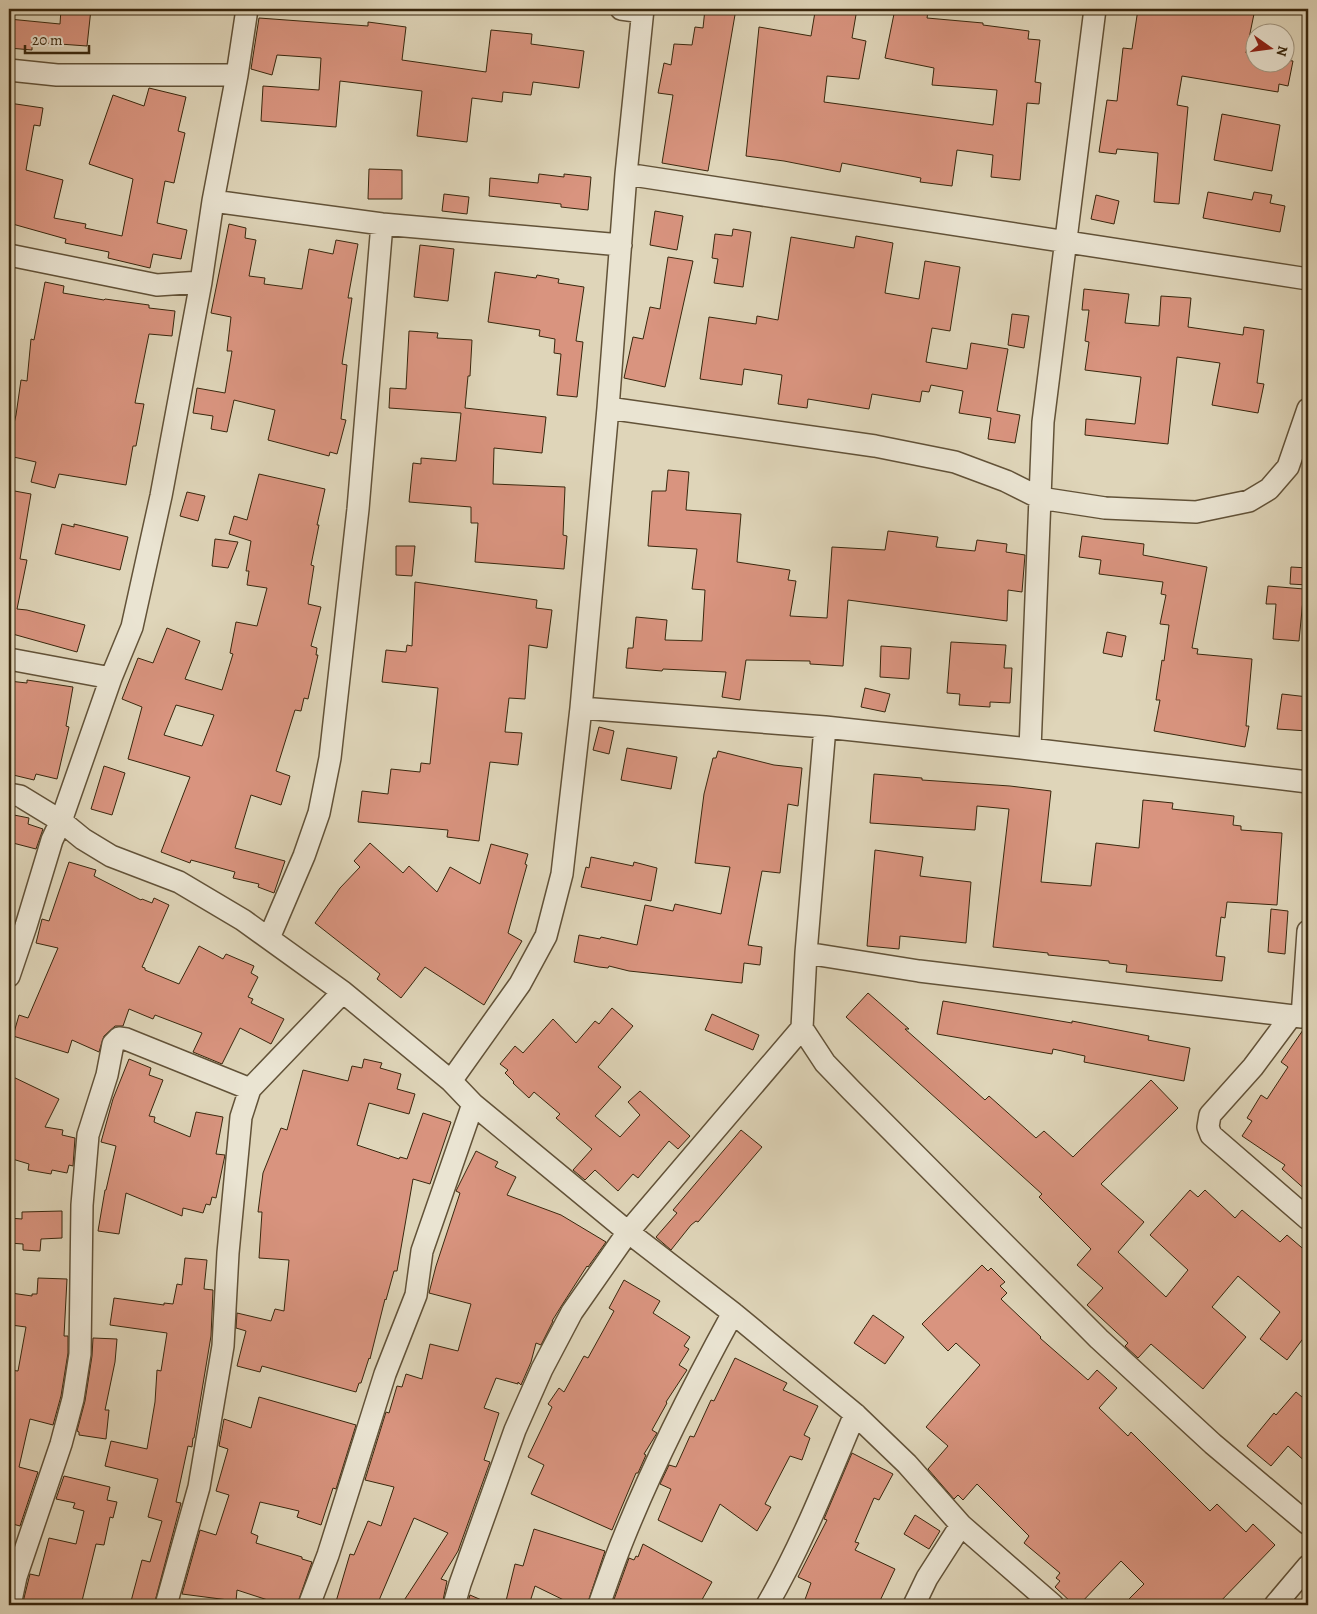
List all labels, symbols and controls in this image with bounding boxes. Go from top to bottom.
scale bar [25,22,89,54]
north arrow [1244,22,1294,72]
text: 20 m [32,30,63,50]
text: N [1272,44,1293,58]

